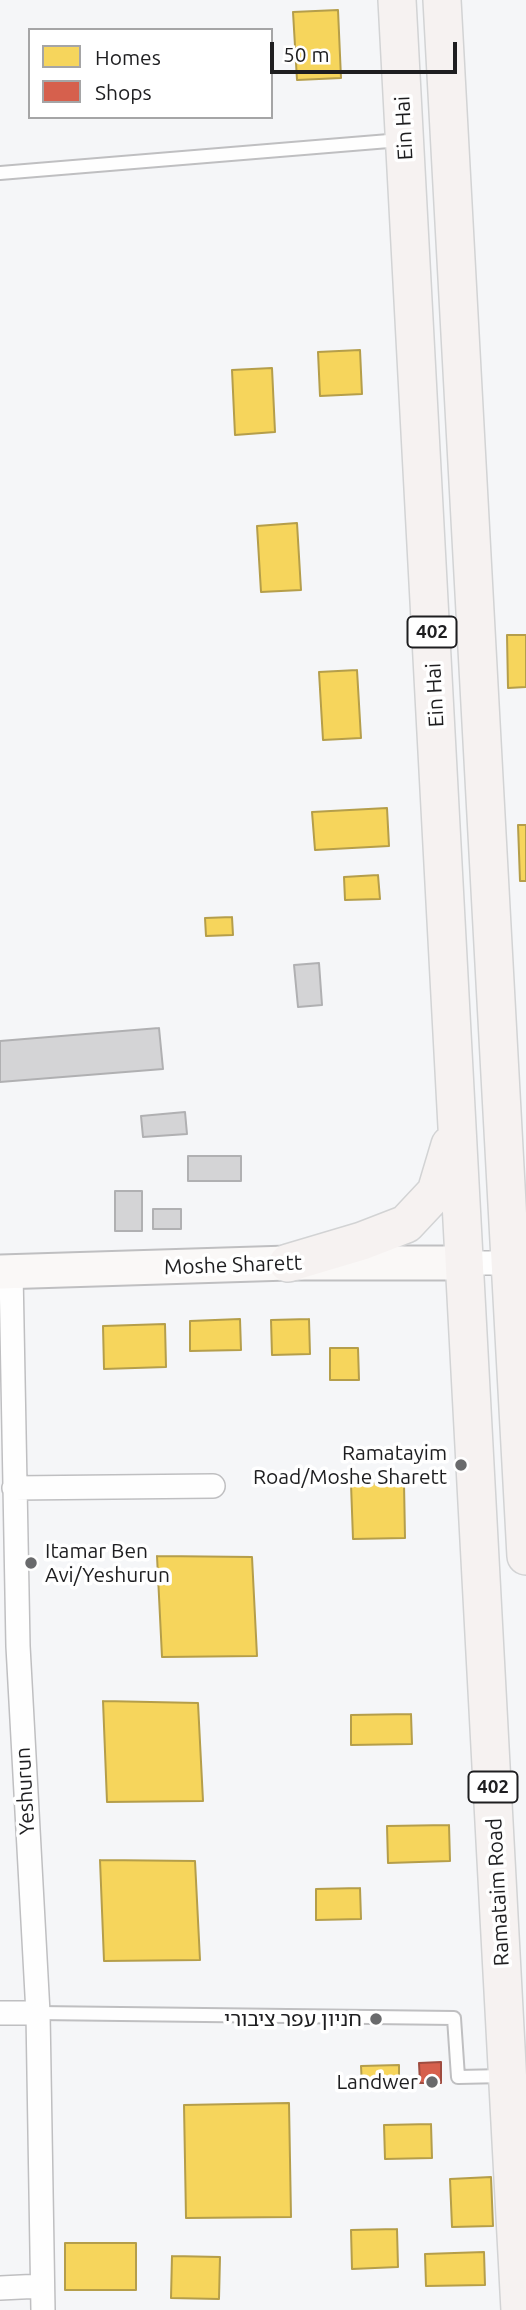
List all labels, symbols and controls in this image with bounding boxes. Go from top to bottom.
legend [28,28,273,119]
scale bar [274,28,461,72]
text: 50 m [283,42,330,66]
text: Homes [95,45,161,69]
text: Shops [95,80,152,104]
street label: Ein Hai [390,95,418,161]
road number: 402 [408,617,457,648]
street label: Ein Hai [421,662,449,728]
street label: Moshe Sharett [164,1250,302,1280]
place label: Ramatayim Road/Moshe Sharett [253,1440,447,1490]
marker: Ramatayim Road/Moshe Sharett [453,1457,469,1473]
place label: Itamar Ben Avi/Yeshurun [45,1538,170,1588]
marker: Itamar Ben Avi/Yeshurun [23,1555,39,1571]
street label: Yeshurun [10,1746,40,1836]
road number: 402 [468,1772,518,1802]
street label: Ramataim Road [482,1817,514,1967]
place label: חניון עפר ציבורי [224,2006,362,2032]
marker: חניון עפר ציבורי [368,2011,384,2027]
place label: Landwer [336,2069,418,2095]
marker: Landwer [424,2074,440,2090]

